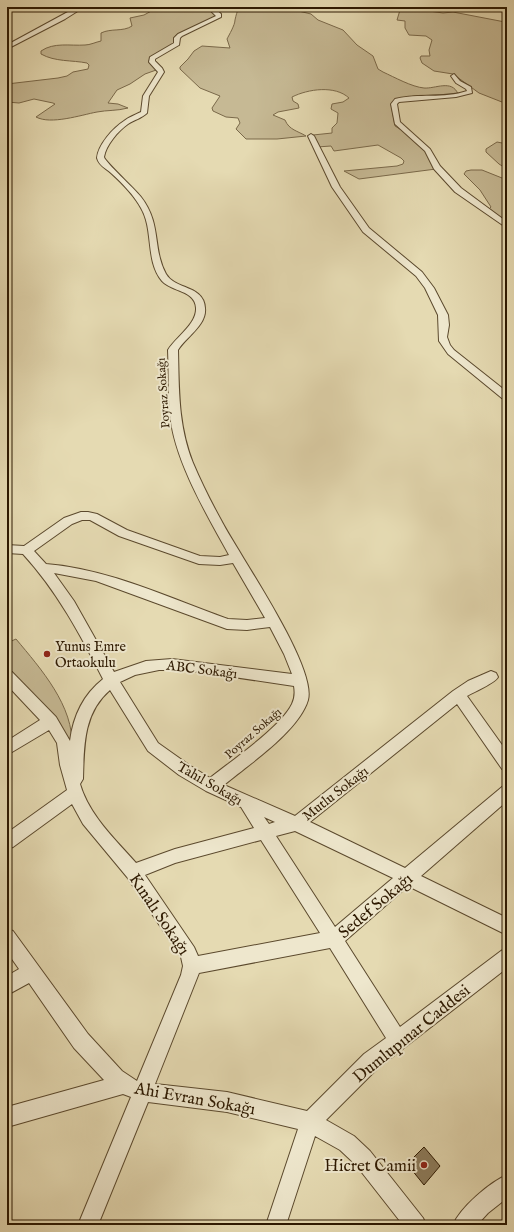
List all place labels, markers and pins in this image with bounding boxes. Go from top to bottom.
place label: Yunus Emre Ortaokulu [55,638,126,672]
marker: Yunus Emre Ortaokulu [42,649,52,659]
place label: Hicret Camii [324,1156,416,1177]
marker: Hicret Camii [419,1160,429,1170]

